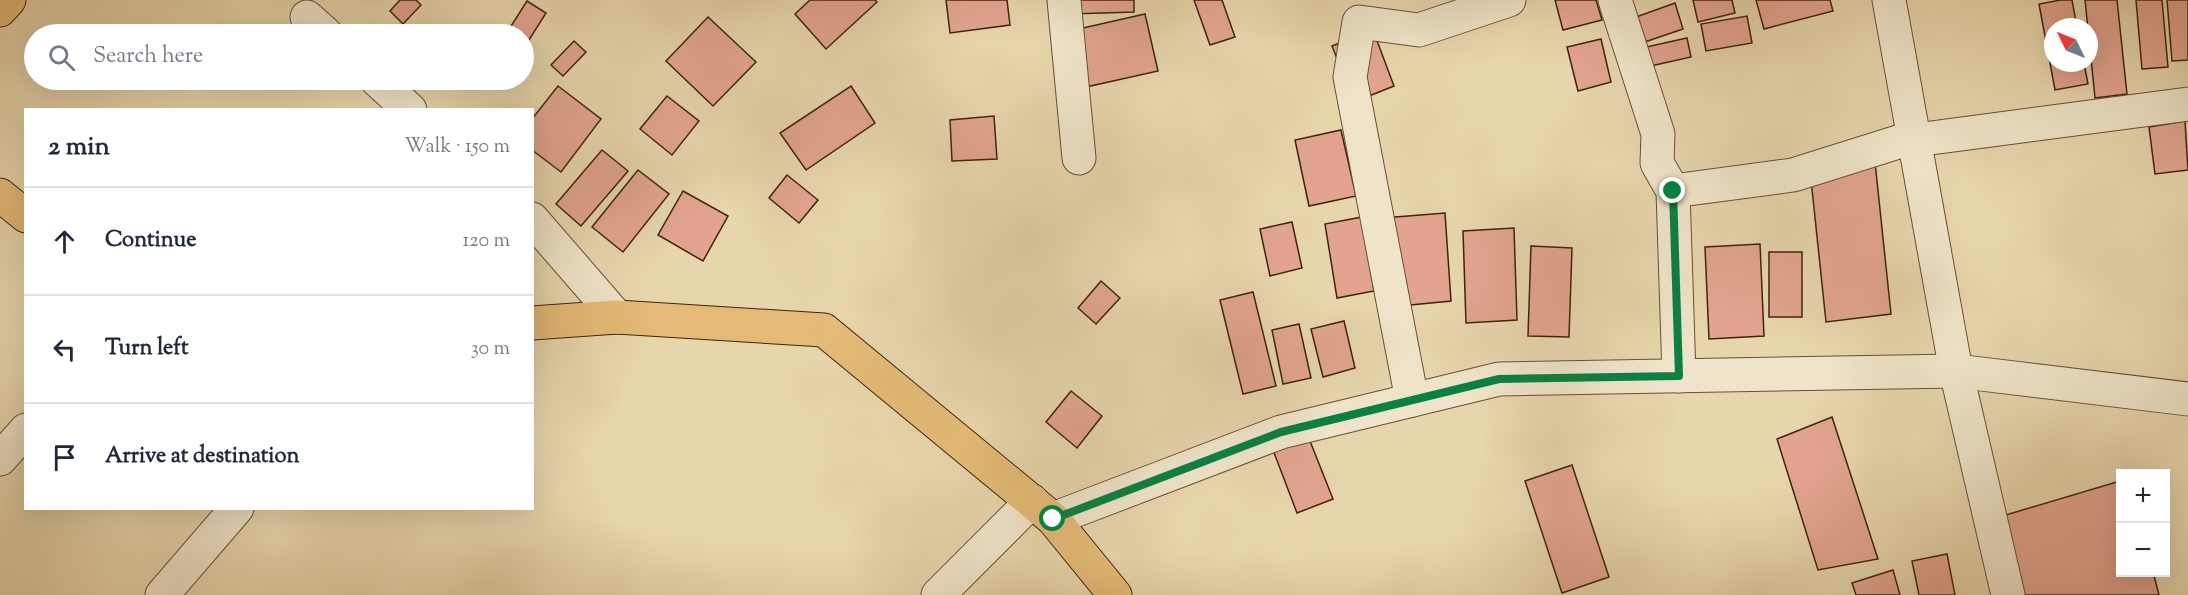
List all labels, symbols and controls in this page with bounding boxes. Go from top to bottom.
north arrow [2044,18,2098,72]
search box [24,24,534,90]
icon: search [45,41,78,74]
text: Search here [93,41,203,73]
text: 2 min [48,129,110,166]
text: Walk · 150 m [404,133,510,162]
route end [1659,177,1685,203]
icon: ahead [48,225,81,258]
text: Continue [105,225,196,257]
text: 120 m [462,227,510,256]
icon: left [48,333,81,366]
text: Turn left [105,333,188,365]
text: 30 m [471,335,510,364]
icon: arrive [48,441,81,474]
text: Arrive at destination [105,441,300,473]
map controls [2116,469,2170,577]
button: + [2116,469,2170,523]
route start [1039,505,1065,531]
button: − [2116,523,2170,577]

